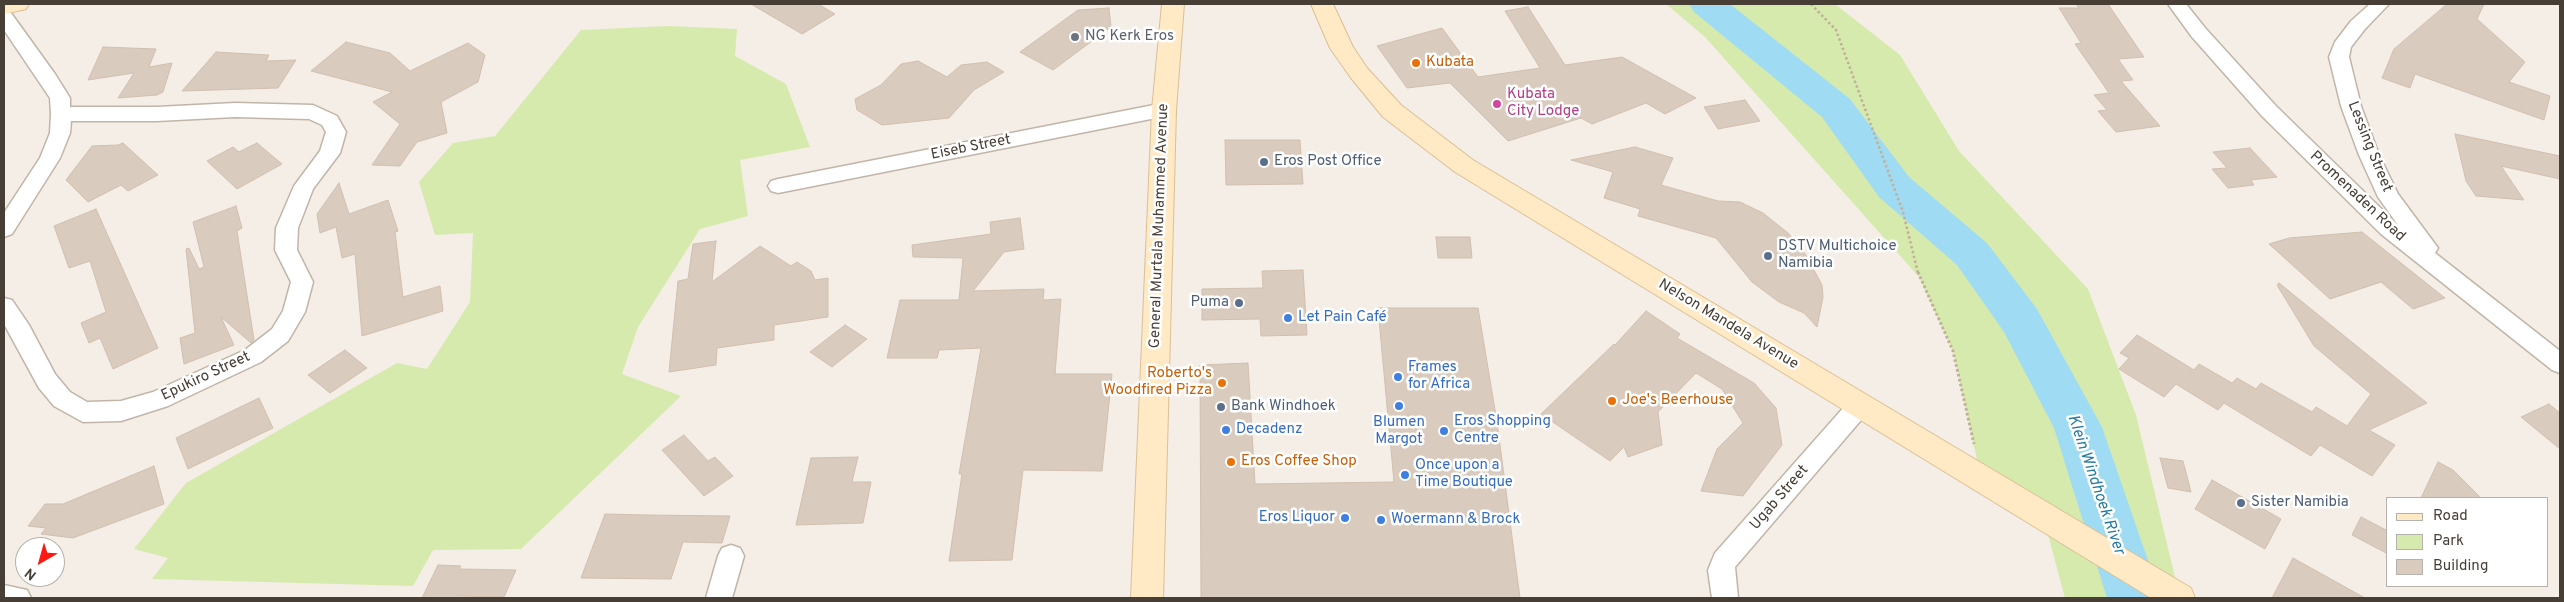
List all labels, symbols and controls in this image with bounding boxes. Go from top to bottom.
place label: NG Kerk Eros [1085,28,1174,46]
marker: NG Kerk Eros [1069,31,1081,43]
place label: Kubata [1426,54,1474,72]
marker: Kubata [1410,57,1422,69]
place label: Kubata City Lodge [1507,86,1579,121]
marker: Kubata City Lodge [1491,98,1503,110]
street label: Lessing Street [2343,99,2395,195]
street label: General Murtala Muhammed Avenue [1147,103,1173,349]
street label: Eiseb Street [930,131,1012,165]
street label: Promenaden Road [2305,148,2409,246]
place label: Eros Post Office [1274,153,1382,171]
marker: Eros Post Office [1258,156,1270,168]
place label: DSTV Multichoice Namibia [1778,238,1896,273]
marker: DSTV Multichoice Namibia [1762,250,1774,262]
street label: Nelson Mandela Avenue [1655,276,1801,374]
place label: Puma [1191,294,1229,312]
marker: Puma [1233,297,1245,309]
place label: Let Pain Café [1298,309,1387,327]
marker: Let Pain Café [1282,312,1294,324]
street label: Epukiro Street [159,349,253,405]
place label: Frames for Africa [1408,359,1470,394]
place label: Roberto's Woodfired Pizza [1103,365,1212,400]
marker: Frames for Africa [1392,371,1404,383]
marker: Roberto's Woodfired Pizza [1216,377,1228,389]
place label: Joe's Beerhouse [1622,392,1733,410]
marker: Joe's Beerhouse [1606,395,1618,407]
place label: Bank Windhoek [1231,398,1336,416]
marker: Blumen Margot [1393,400,1405,412]
marker: Bank Windhoek [1215,401,1227,413]
place label: Eros Shopping Centre [1454,413,1551,448]
water label: Klein Windhoek River [2062,413,2128,557]
place label: Blumen Margot [1373,414,1425,449]
place label: Decadenz [1236,421,1303,439]
marker: Decadenz [1220,424,1232,436]
marker: Eros Shopping Centre [1438,425,1450,437]
place label: Eros Coffee Shop [1241,453,1357,471]
marker: Eros Coffee Shop [1225,456,1237,468]
place label: Once upon a Time Boutique [1415,457,1513,492]
street label: Ugab Street [1747,462,1813,534]
marker: Once upon a Time Boutique [1399,469,1411,481]
place label: Sister Namibia [2251,494,2349,512]
marker: Sister Namibia [2235,497,2247,509]
legend [2386,497,2549,587]
text: Road [2433,507,2468,526]
place label: Eros Liquor [1259,509,1335,527]
place label: Woermann & Brock [1391,511,1520,529]
marker: Eros Liquor [1339,512,1351,524]
marker: Woermann & Brock [1375,514,1387,526]
text: Park [2433,532,2464,551]
north arrow [15,537,65,587]
text: Building [2433,557,2488,576]
text: N [22,564,40,583]

